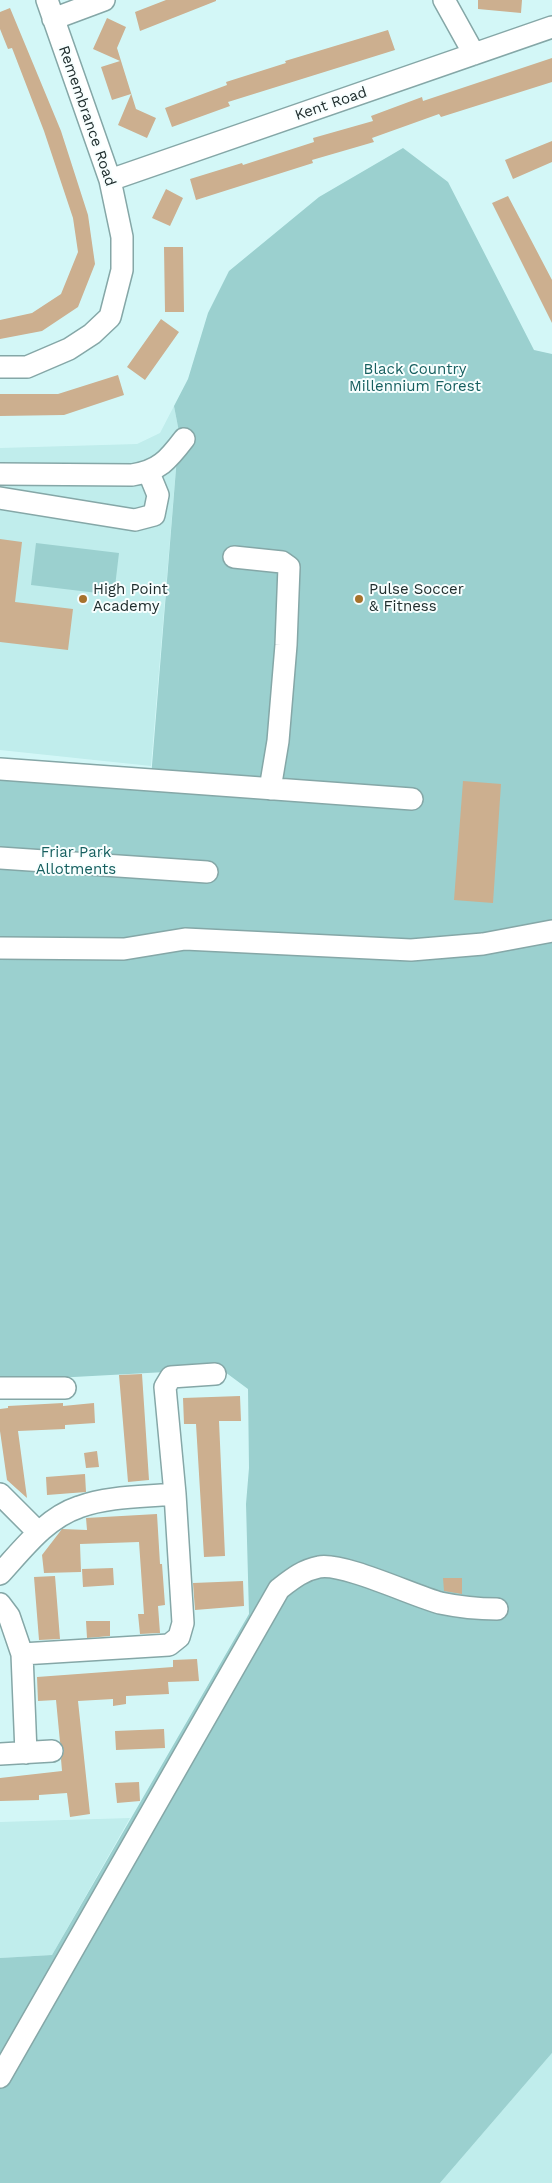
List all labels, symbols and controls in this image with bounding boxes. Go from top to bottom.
street label: Remembrance Road [54,43,120,189]
street label: Kent Road [293,83,369,125]
park label: Black Country Millennium Forest [349,361,481,396]
place label: High Point Academy [93,581,168,616]
place label: Pulse Soccer & Fitness [369,581,464,616]
marker: High Point Academy [77,593,89,605]
marker: Pulse Soccer & Fitness [353,593,365,605]
park label: Friar Park Allotments [36,844,116,879]

